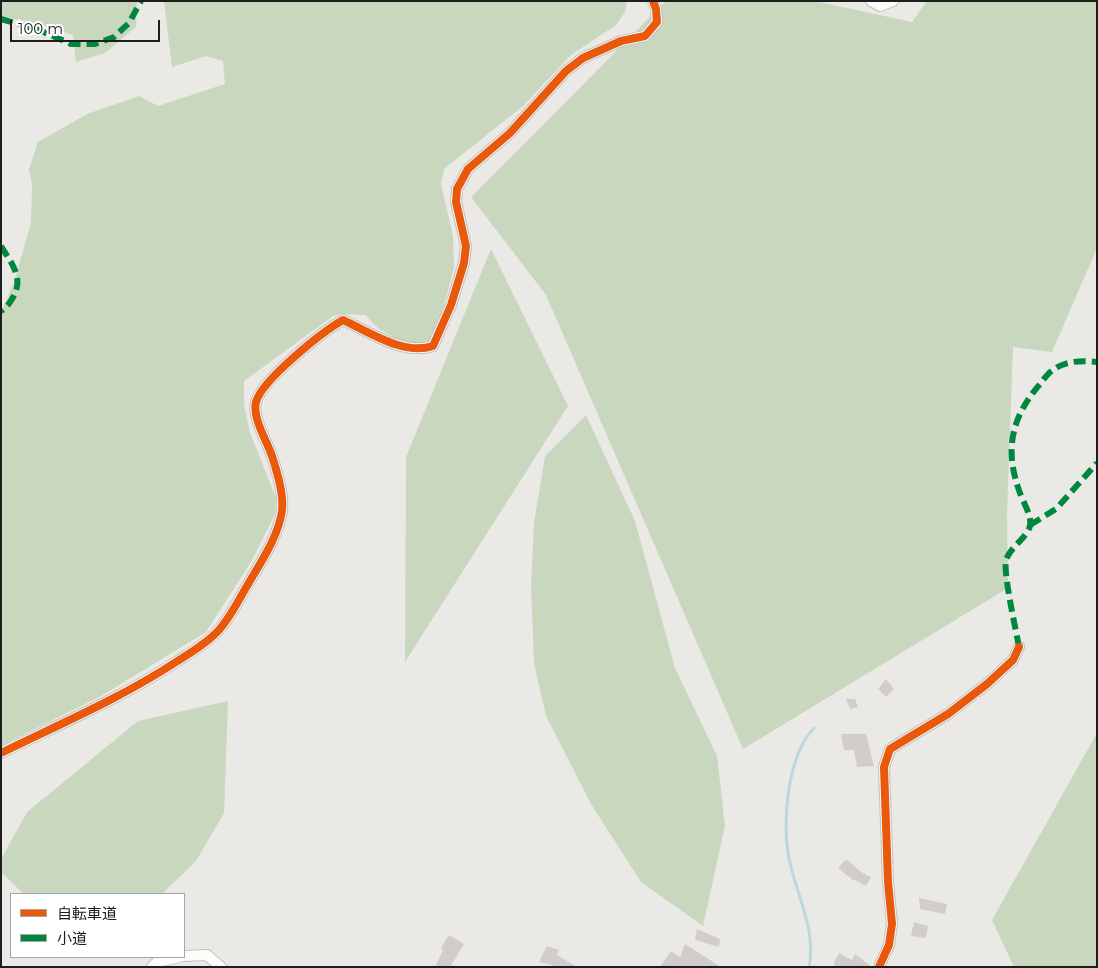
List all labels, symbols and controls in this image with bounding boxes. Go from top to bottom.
scale bar [12,10,162,42]
text: 100 m [18,19,63,38]
legend [10,893,185,958]
text: 自転車道 [57,904,117,923]
text: 小道 [57,929,87,948]

